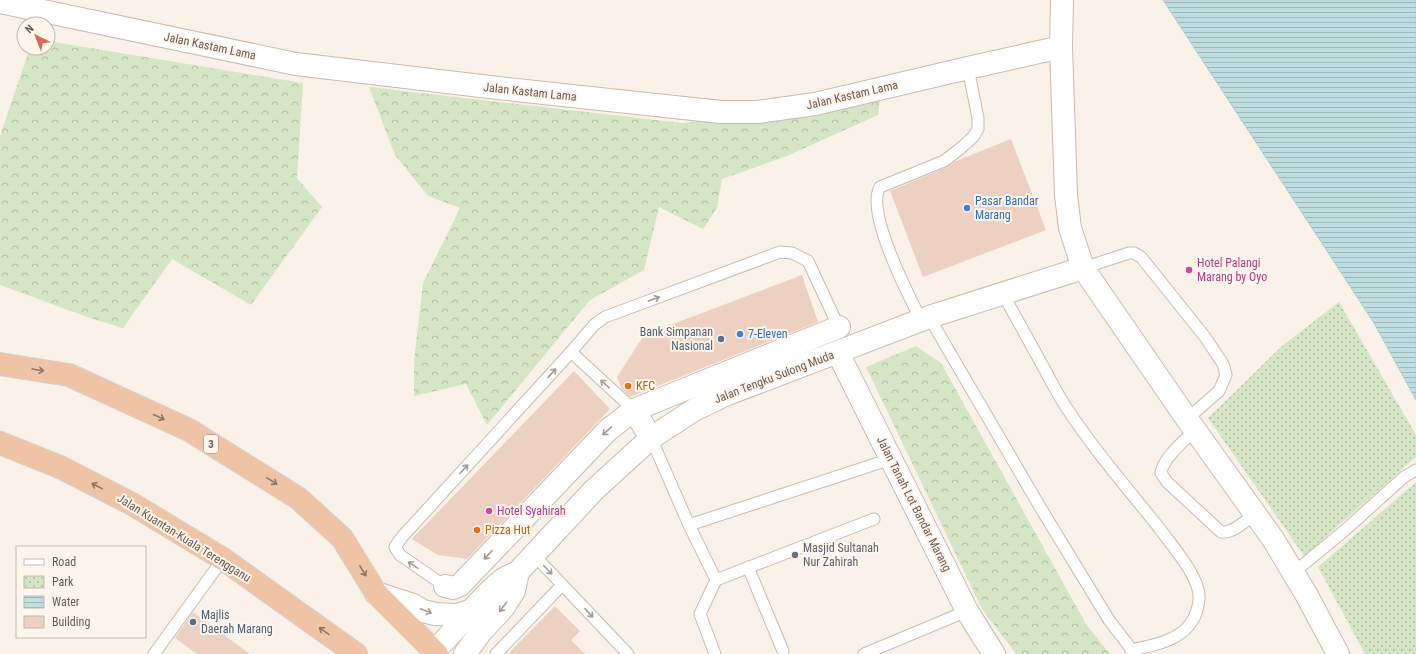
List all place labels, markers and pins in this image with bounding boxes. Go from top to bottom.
place label: Pasar Bandar Marang [975,194,1039,222]
marker: Pasar Bandar Marang [962,203,972,213]
place label: Hotel Palangi Marang by Oyo [1197,256,1267,284]
marker: Hotel Palangi Marang by Oyo [1184,265,1194,275]
place label: Bank Simpanan Nasional [640,325,713,353]
place label: 7-Eleven [748,327,788,341]
marker: 7-Eleven [735,329,745,339]
marker: Bank Simpanan Nasional [716,334,726,344]
place label: KFC [636,379,655,393]
marker: KFC [623,381,633,391]
place label: Hotel Syahirah [497,504,566,518]
marker: Hotel Syahirah [484,506,494,516]
place label: Pizza Hut [485,523,531,537]
marker: Pizza Hut [472,525,482,535]
place label: Masjid Sultanah Nur Zahirah [803,541,879,569]
marker: Masjid Sultanah Nur Zahirah [790,550,800,560]
place label: Majlis Daerah Marang [201,608,273,636]
marker: Majlis Daerah Marang [188,617,198,627]

